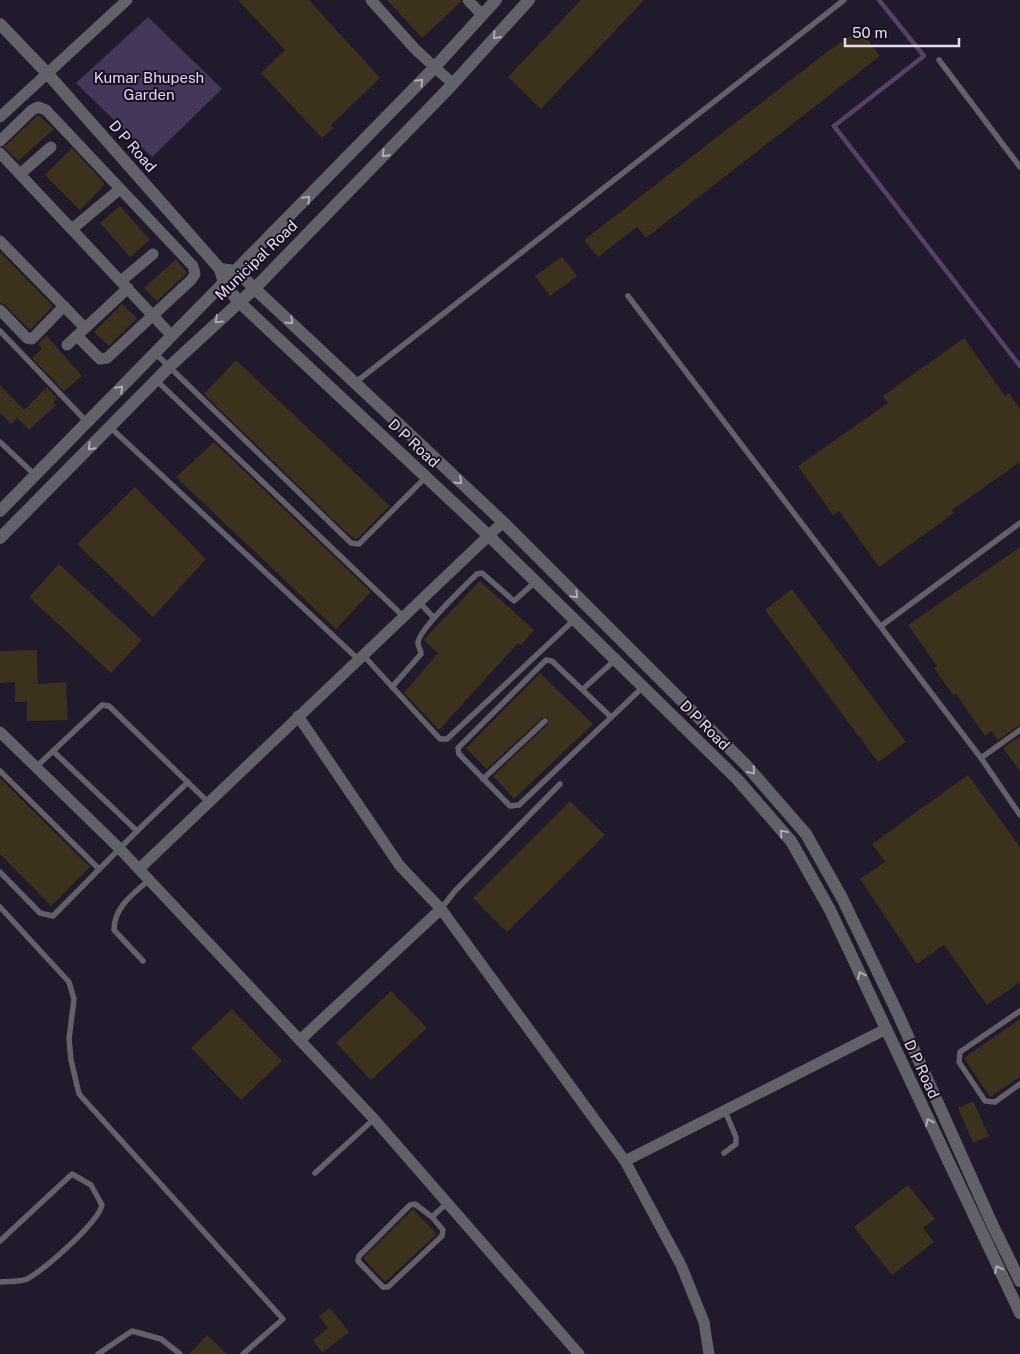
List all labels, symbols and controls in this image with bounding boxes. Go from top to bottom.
scale bar [845,15,959,47]
text: 50 m [852,24,887,41]
one-way arrow [493,31,502,40]
park label: Kumar Bhupesh Garden [94,69,204,103]
one-way arrow [414,79,423,88]
street label: D P Road [106,117,160,175]
one-way arrow [382,149,391,158]
one-way arrow [301,195,310,204]
street label: Municipal Road [212,217,300,303]
one-way arrow [215,314,224,323]
one-way arrow [284,315,293,324]
one-way arrow [114,386,123,395]
street label: D P Road [385,415,443,471]
one-way arrow [87,441,96,450]
one-way arrow [453,475,462,484]
one-way arrow [569,589,578,598]
street label: D P Road [677,697,733,753]
one-way arrow [746,766,755,775]
one-way arrow [780,829,789,838]
one-way arrow [856,971,867,980]
street label: D P Road [901,1037,943,1101]
one-way arrow [925,1118,936,1127]
one-way arrow [994,1265,1004,1274]

